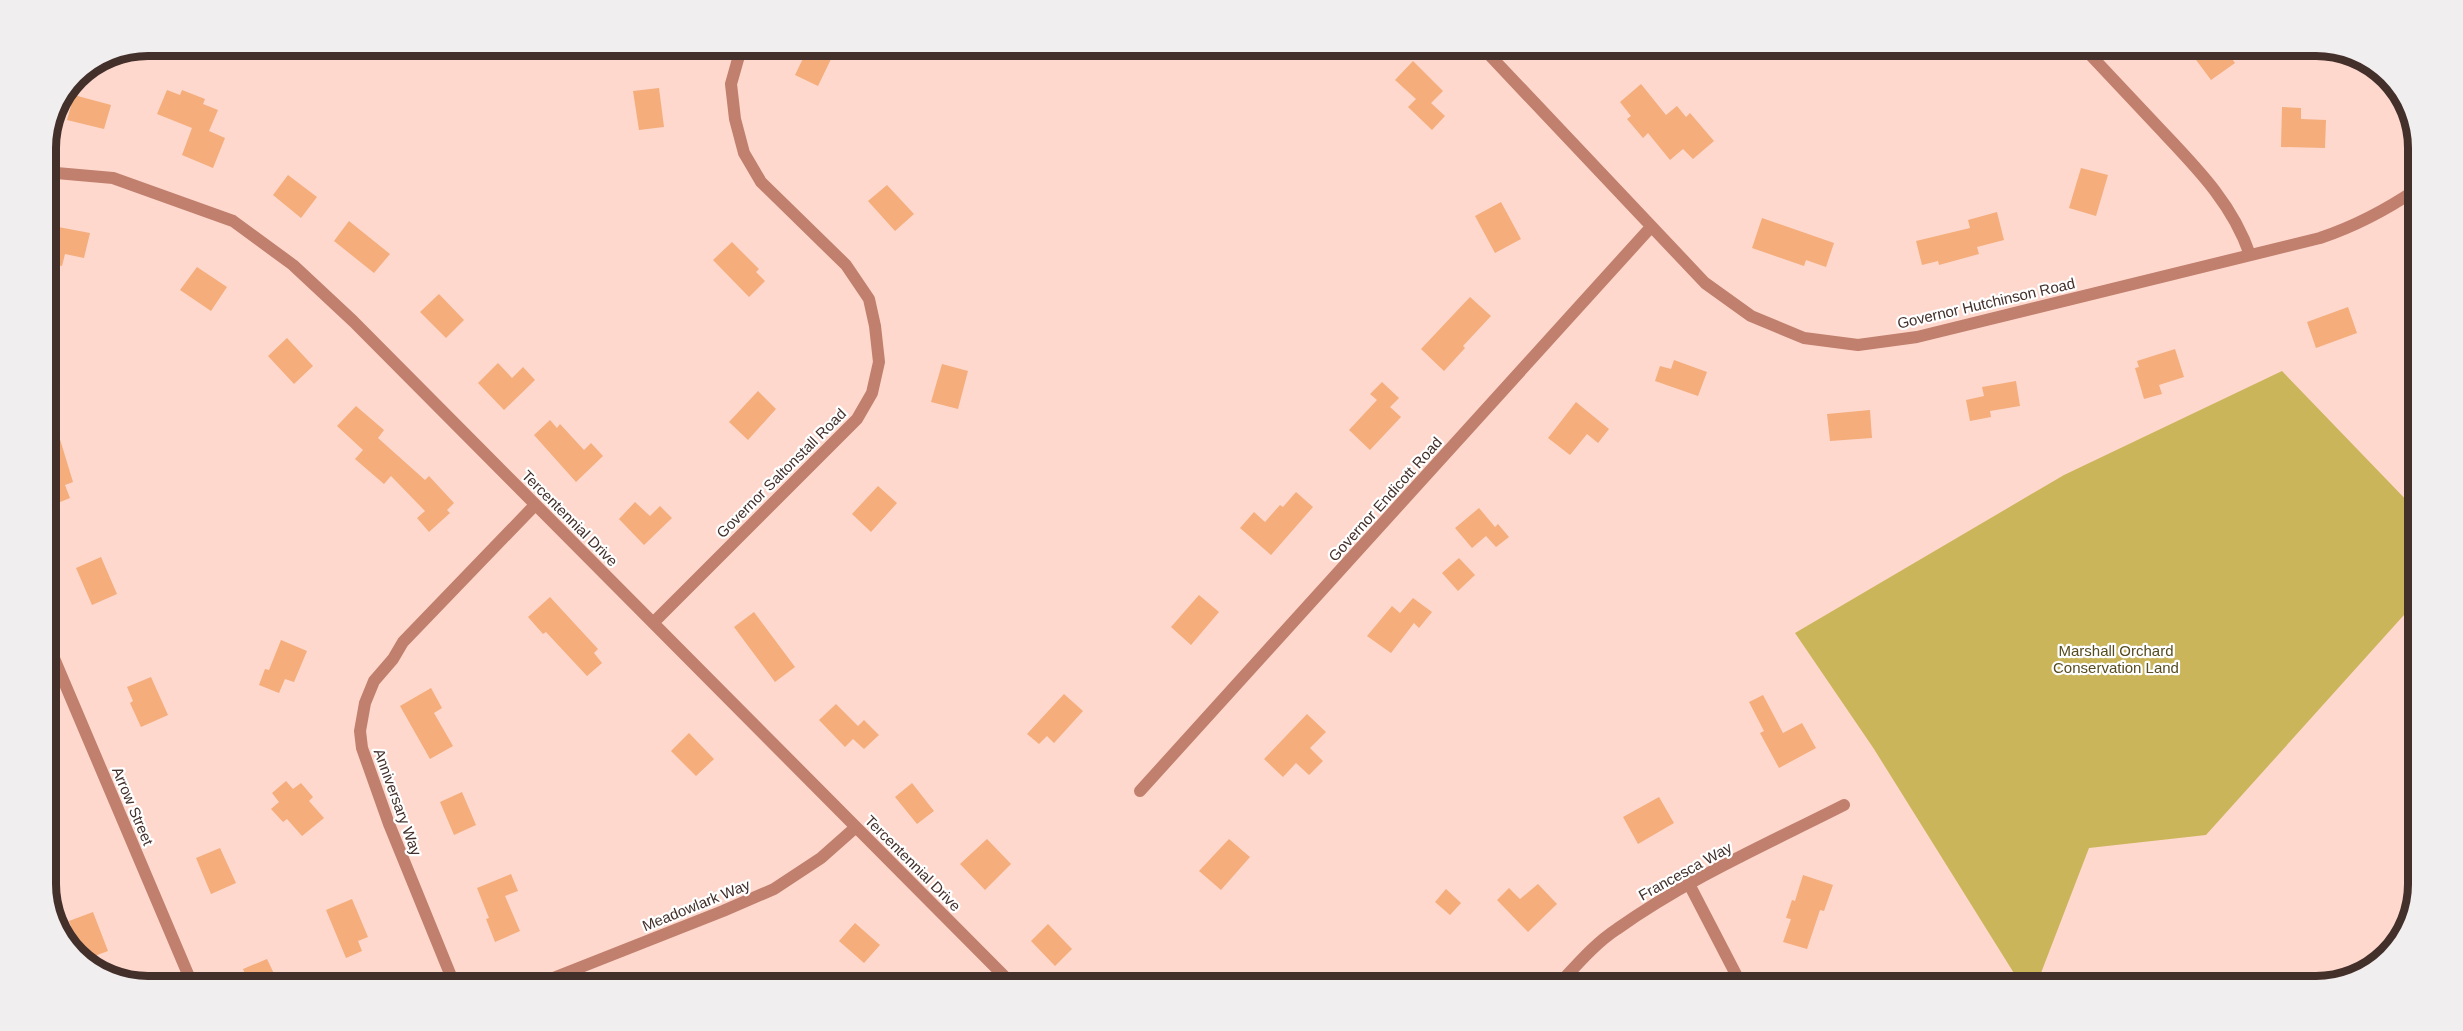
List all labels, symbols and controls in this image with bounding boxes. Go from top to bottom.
street label: Governor Hutchinson Road [1896,274,2076,332]
street label: Governor Saltonstall Road [713,405,849,541]
street label: Governor Endicott Road [1325,434,1445,564]
street label: Tercentennial Drive [519,467,621,569]
park label: Marshall Orchard Conservation Land [2053,642,2179,676]
street label: Anniversary Way [371,746,425,858]
street label: Arrow Street [109,764,157,848]
street label: Tercentennial Drive [862,812,964,914]
street label: Francesca Way [1636,838,1735,904]
street label: Meadowlark Way [640,875,753,934]

